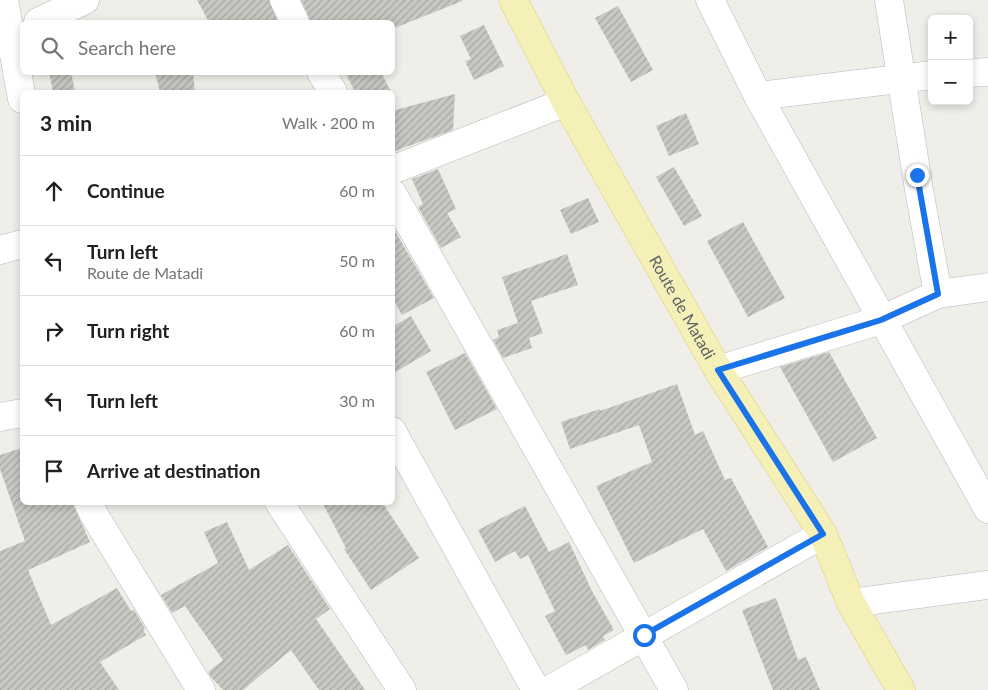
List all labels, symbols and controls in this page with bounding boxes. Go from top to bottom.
map controls [928,15,973,105]
button: + [928,15,973,60]
search box [20,20,395,75]
icon: search [38,34,66,62]
text: Search here [78,36,176,59]
button: − [928,60,973,105]
text: 3 min [40,110,92,135]
text: Walk · 200 m [282,113,375,132]
route end [906,164,929,187]
icon: ahead [40,177,68,205]
text: Continue [87,179,165,202]
text: 60 m [339,181,375,200]
text: Turn left [87,240,158,263]
icon: left [40,247,68,275]
text: 50 m [339,251,375,270]
street label: Route de Matadi [646,252,720,362]
text: Route de Matadi [87,263,203,282]
icon: right [40,317,68,345]
text: Turn right [87,319,169,342]
text: 60 m [339,321,375,340]
icon: left [40,387,68,415]
text: Turn left [87,389,158,412]
text: 30 m [339,391,375,410]
icon: arrive [40,457,68,485]
text: Arrive at destination [87,459,260,482]
route start [633,624,656,647]

